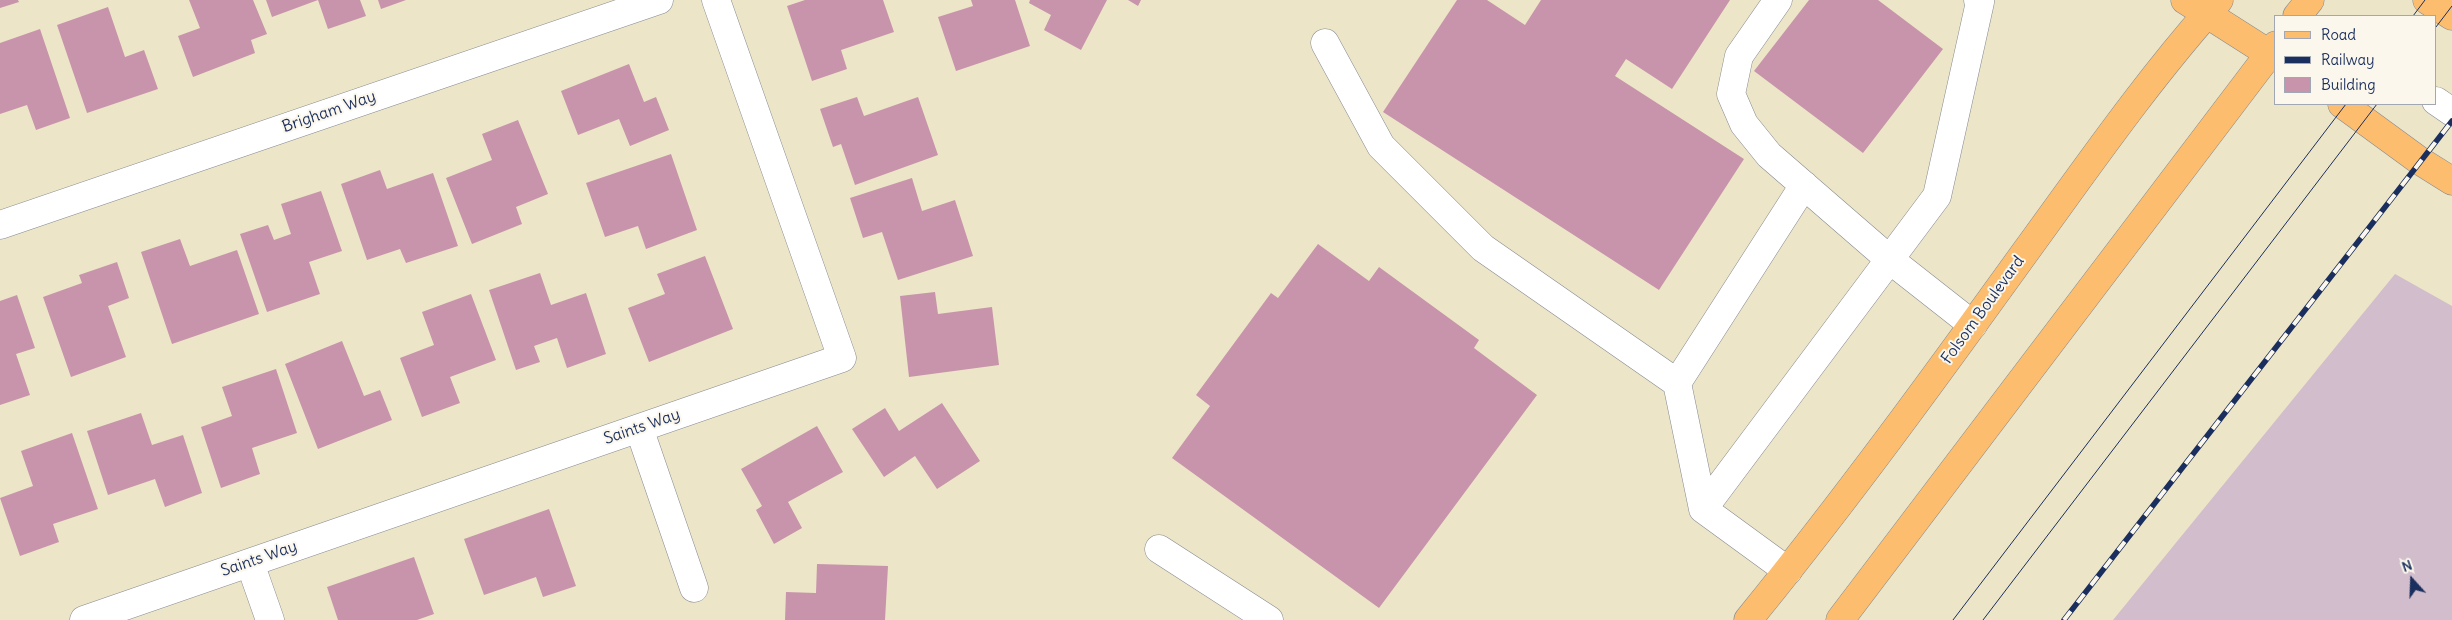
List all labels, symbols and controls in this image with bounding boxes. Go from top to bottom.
legend [2274,15,2437,105]
text: Road [2321,25,2356,44]
text: Railway [2321,50,2375,69]
text: Building [2321,75,2376,94]
street label: Brigham Way [280,87,378,137]
street label: Folsom Boulevard [1937,252,2029,368]
street label: Saints Way [601,405,683,449]
street label: Saints Way [218,537,300,581]
north arrow [2387,555,2437,605]
text: N [2399,556,2414,576]

